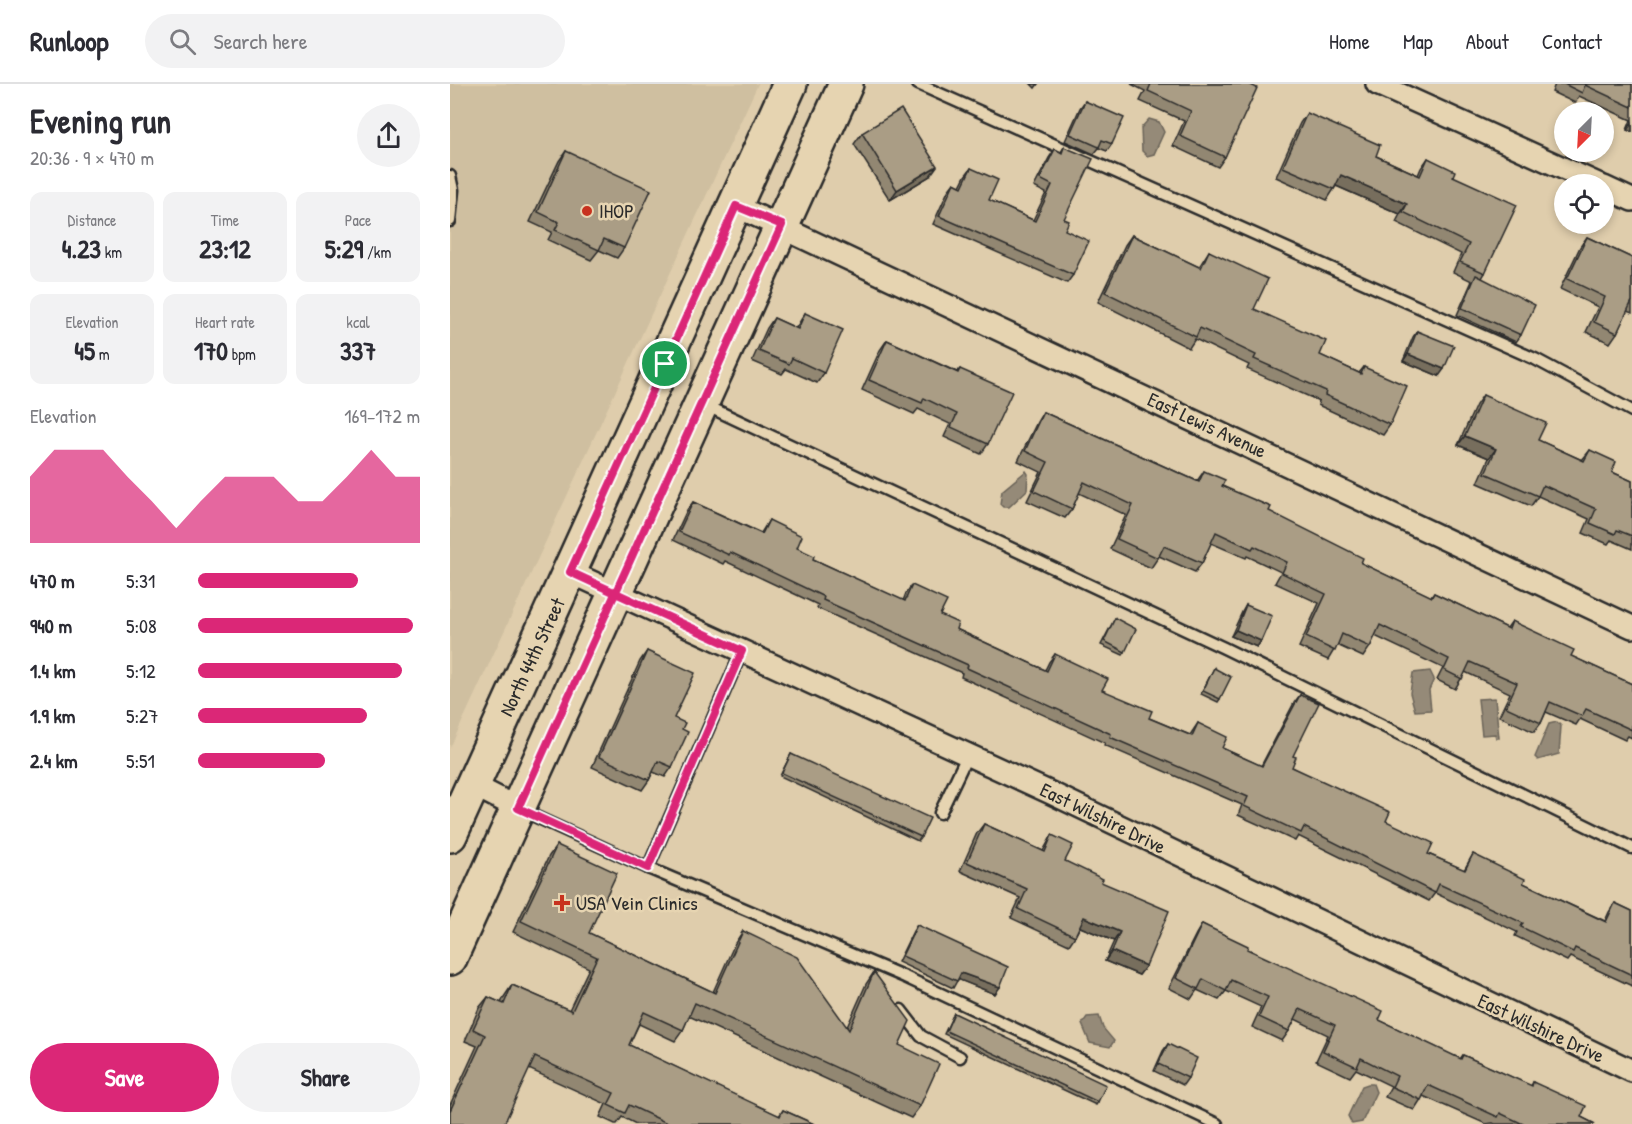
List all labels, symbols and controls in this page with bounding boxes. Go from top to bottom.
search box [145,14,565,68]
text: Runloop [30,22,109,60]
icon: search [166,25,199,58]
text: Search here [214,26,308,56]
text: Home [1329,27,1370,56]
text: Map [1403,27,1433,56]
text: About [1466,27,1509,56]
text: Contact [1542,27,1602,56]
text: Evening run [30,99,171,143]
north arrow [1554,102,1614,162]
map controls [1554,102,1614,234]
button: share [357,104,420,167]
text: 20:36 · 9 × 470 m [30,144,154,171]
button: locate [1554,174,1614,234]
place label: IHOP [599,197,634,224]
marker: IHOP [580,204,594,218]
text: Distance [68,209,116,231]
text: Time [211,209,239,231]
text: Pace [345,209,371,231]
text: 4.23 [62,231,101,266]
text: 23:12 [199,231,251,266]
text: 5:29 [325,231,363,266]
text: km [101,241,122,263]
text: /km [363,241,391,263]
text: Elevation [65,311,119,333]
text: Heart rate [195,311,255,333]
text: kcal [346,311,370,333]
text: 45 [74,333,95,368]
text: 170 [194,333,228,368]
text: 337 [340,333,376,368]
pin [639,338,690,389]
text: m [95,343,110,365]
text: bpm [228,343,256,365]
icon: arrive [648,347,681,380]
street label: East Lewis Avenue [1143,385,1271,464]
text: Elevation [30,402,96,429]
text: 169–172 m [344,402,420,429]
text: 470 m [30,567,75,594]
text: 5:31 [126,567,155,594]
street label: North 44th Street [492,592,571,720]
text: 940 m [30,612,72,639]
text: 5:08 [126,612,157,639]
text: 1.4 km [30,657,76,684]
text: 5:12 [126,657,156,684]
text: 1.9 km [30,702,75,729]
text: 5:27 [126,702,158,729]
text: 2.4 km [30,747,78,774]
text: 5:51 [126,747,155,774]
street label: East Wilshire Drive [1036,776,1170,860]
place label: USA Vein Clinics [576,889,698,916]
marker: USA Vein Clinics [553,894,571,912]
street label: East Wilshire Drive [1474,986,1609,1069]
button: Save [30,1043,219,1112]
button: Share [231,1043,420,1112]

